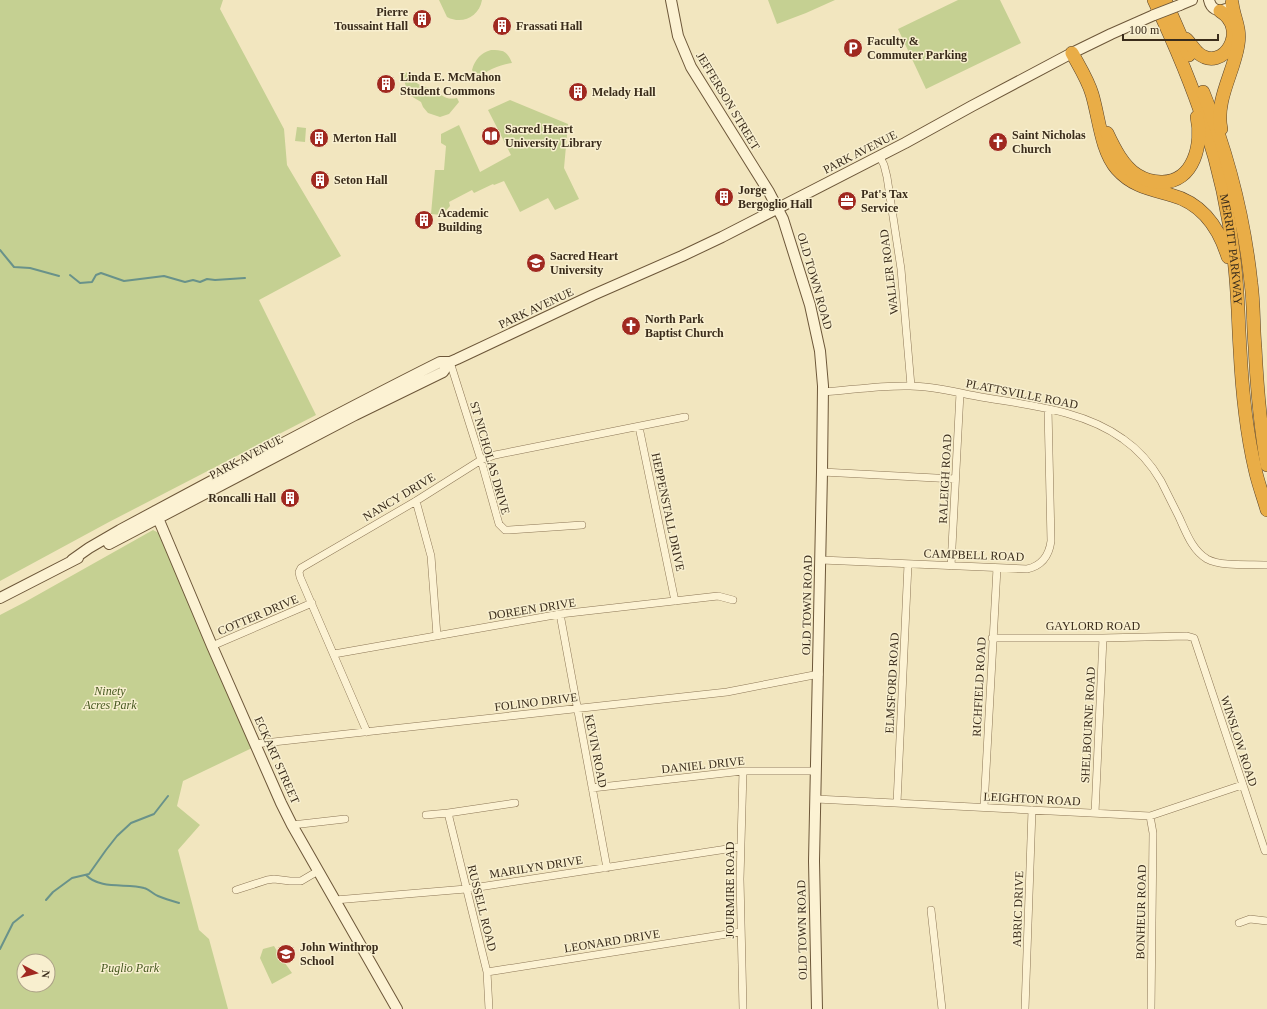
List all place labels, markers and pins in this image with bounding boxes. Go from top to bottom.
place label: Pierre Toussaint Hall [334,5,409,33]
building icon: Pierre Toussaint Hall [411,8,433,30]
building icon: Frassati Hall [491,15,513,37]
place label: Frassati Hall [516,19,583,33]
place label: Faculty & Commuter Parking [867,34,967,62]
parking icon: Faculty & Commuter Parking [842,37,864,59]
place label: Linda E. McMahon Student Commons [400,70,501,98]
building icon: Linda E. McMahon Student Commons [375,73,397,95]
building icon: Melady Hall [567,81,589,103]
place label: Melady Hall [592,85,656,99]
place label: Sacred Heart University Library [505,122,602,150]
library icon: Sacred Heart University Library [480,125,502,147]
building icon: Merton Hall [308,127,330,149]
place label: Saint Nicholas Church [1012,128,1086,156]
place label: Merton Hall [333,131,397,145]
church icon: Saint Nicholas Church [987,131,1009,153]
building icon: Seton Hall [309,169,331,191]
place label: Seton Hall [334,173,388,187]
place label: Jorge Bergoglio Hall [738,183,813,211]
building icon: Jorge Bergoglio Hall [713,186,735,208]
place label: Pat's Tax Service [861,187,908,215]
office icon: Pat's Tax Service [836,190,858,212]
place label: Academic Building [438,206,489,234]
building icon: Academic Building [413,209,435,231]
place label: Sacred Heart University [550,249,618,277]
school or university icon: Sacred Heart University [525,252,547,274]
place label: North Park Baptist Church [645,312,724,340]
church icon: North Park Baptist Church [620,315,642,337]
building icon: Roncalli Hall [279,487,301,509]
place label: Roncalli Hall [208,491,277,505]
place label: John Winthrop School [300,940,379,968]
school or university icon: John Winthrop School [275,943,297,965]

